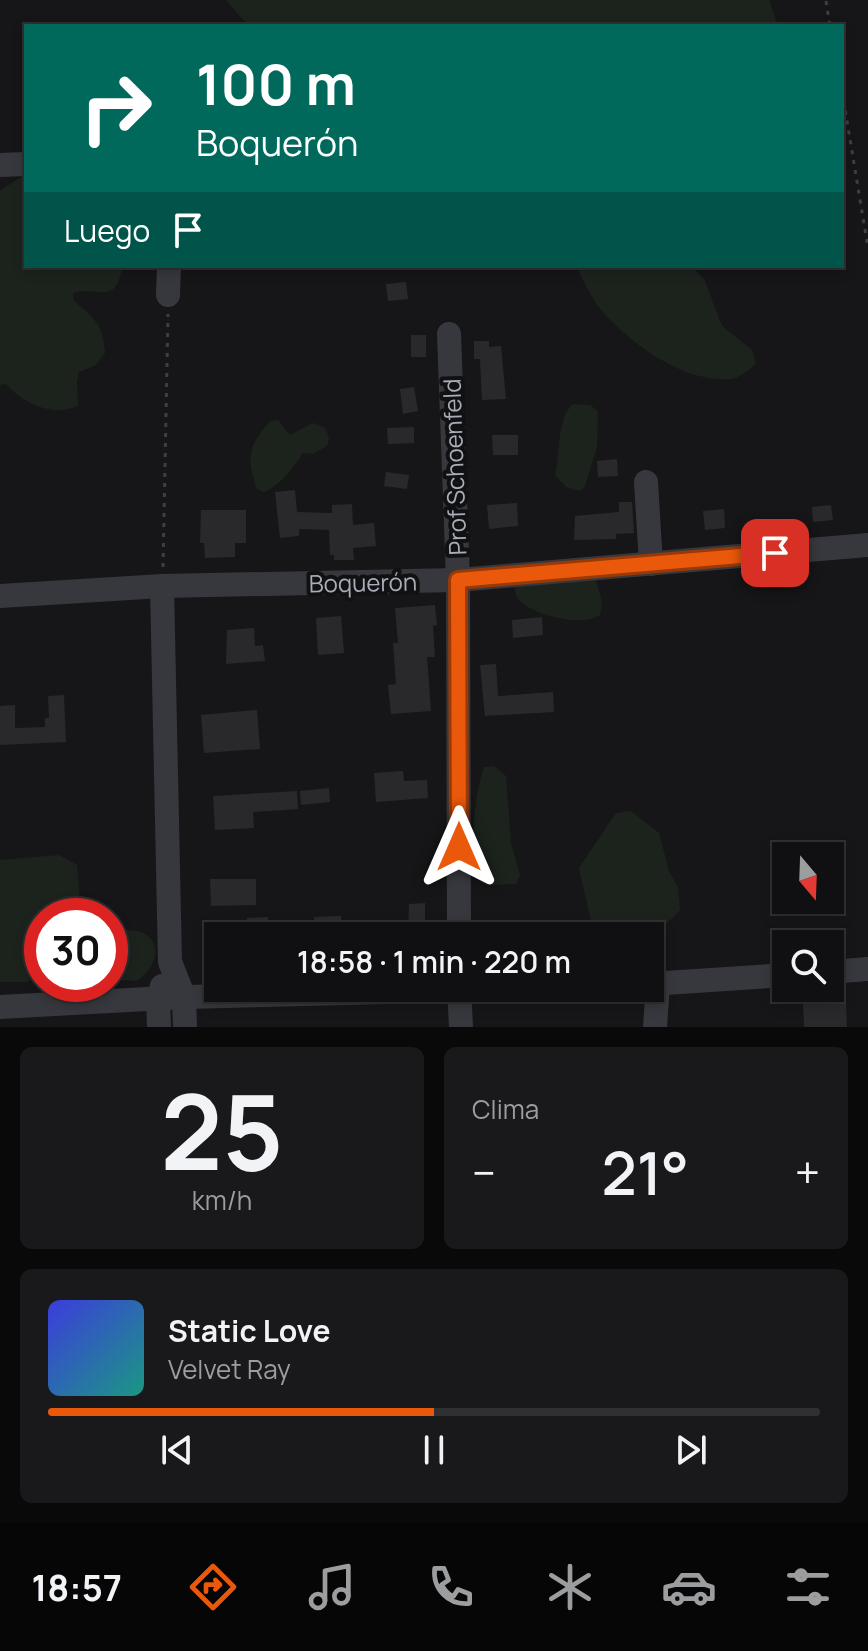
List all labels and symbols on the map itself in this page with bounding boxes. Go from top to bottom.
street label: Prof Schoenfeld [434,378,474,556]
pin [741,519,809,587]
street label: Boquerón [309,565,417,599]
position arrow [417,805,501,889]
north arrow [772,842,844,914]
speed limit sign: 30 [24,898,128,1002]

